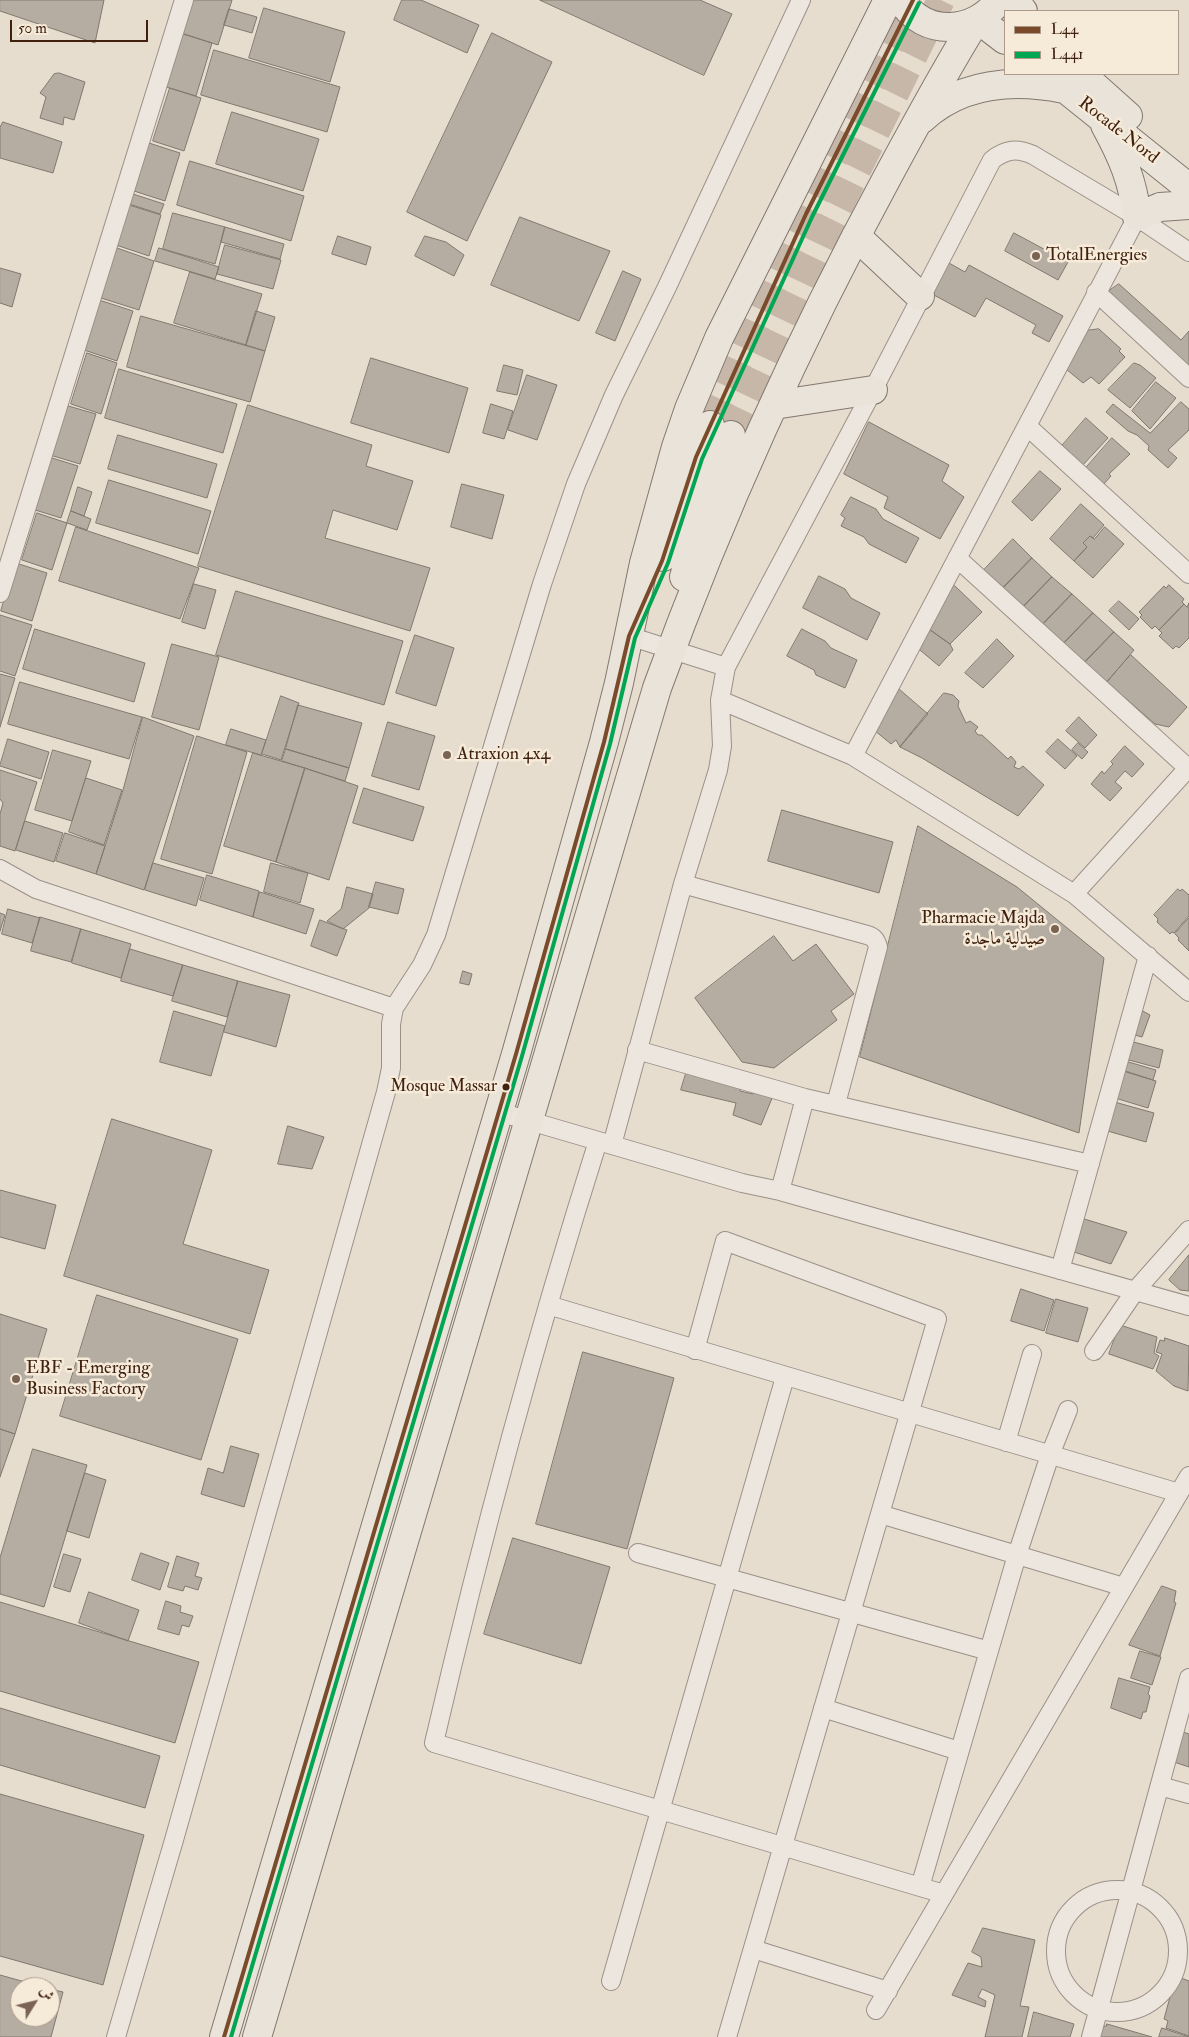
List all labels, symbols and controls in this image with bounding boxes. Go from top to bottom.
scale bar [12,10,150,42]
legend [1004,10,1179,75]
text: 50 m [18,19,47,38]
text: L44 [1051,20,1078,39]
text: L441 [1051,45,1083,64]
street label: Rocade Nord [1074,93,1162,169]
place label: TotalEnergies [1046,245,1147,267]
marker: TotalEnergies [1030,250,1042,262]
place label: Atraxion 4x4 [457,744,550,766]
marker: Atraxion 4x4 [441,749,453,761]
place label: Pharmacie Majda صيدلية ماجدة [921,908,1045,951]
marker: Pharmacie Majda صيدلية ماجدة [1049,923,1061,935]
place label: Mosque Massar [390,1077,497,1097]
marker: Mosque Massar [501,1082,511,1092]
place label: EBF - Emerging Business Factory [26,1358,150,1400]
marker: EBF - Emerging Business Factory [10,1373,22,1385]
north arrow [10,1977,60,2027]
text: ش [36,1983,58,2004]

